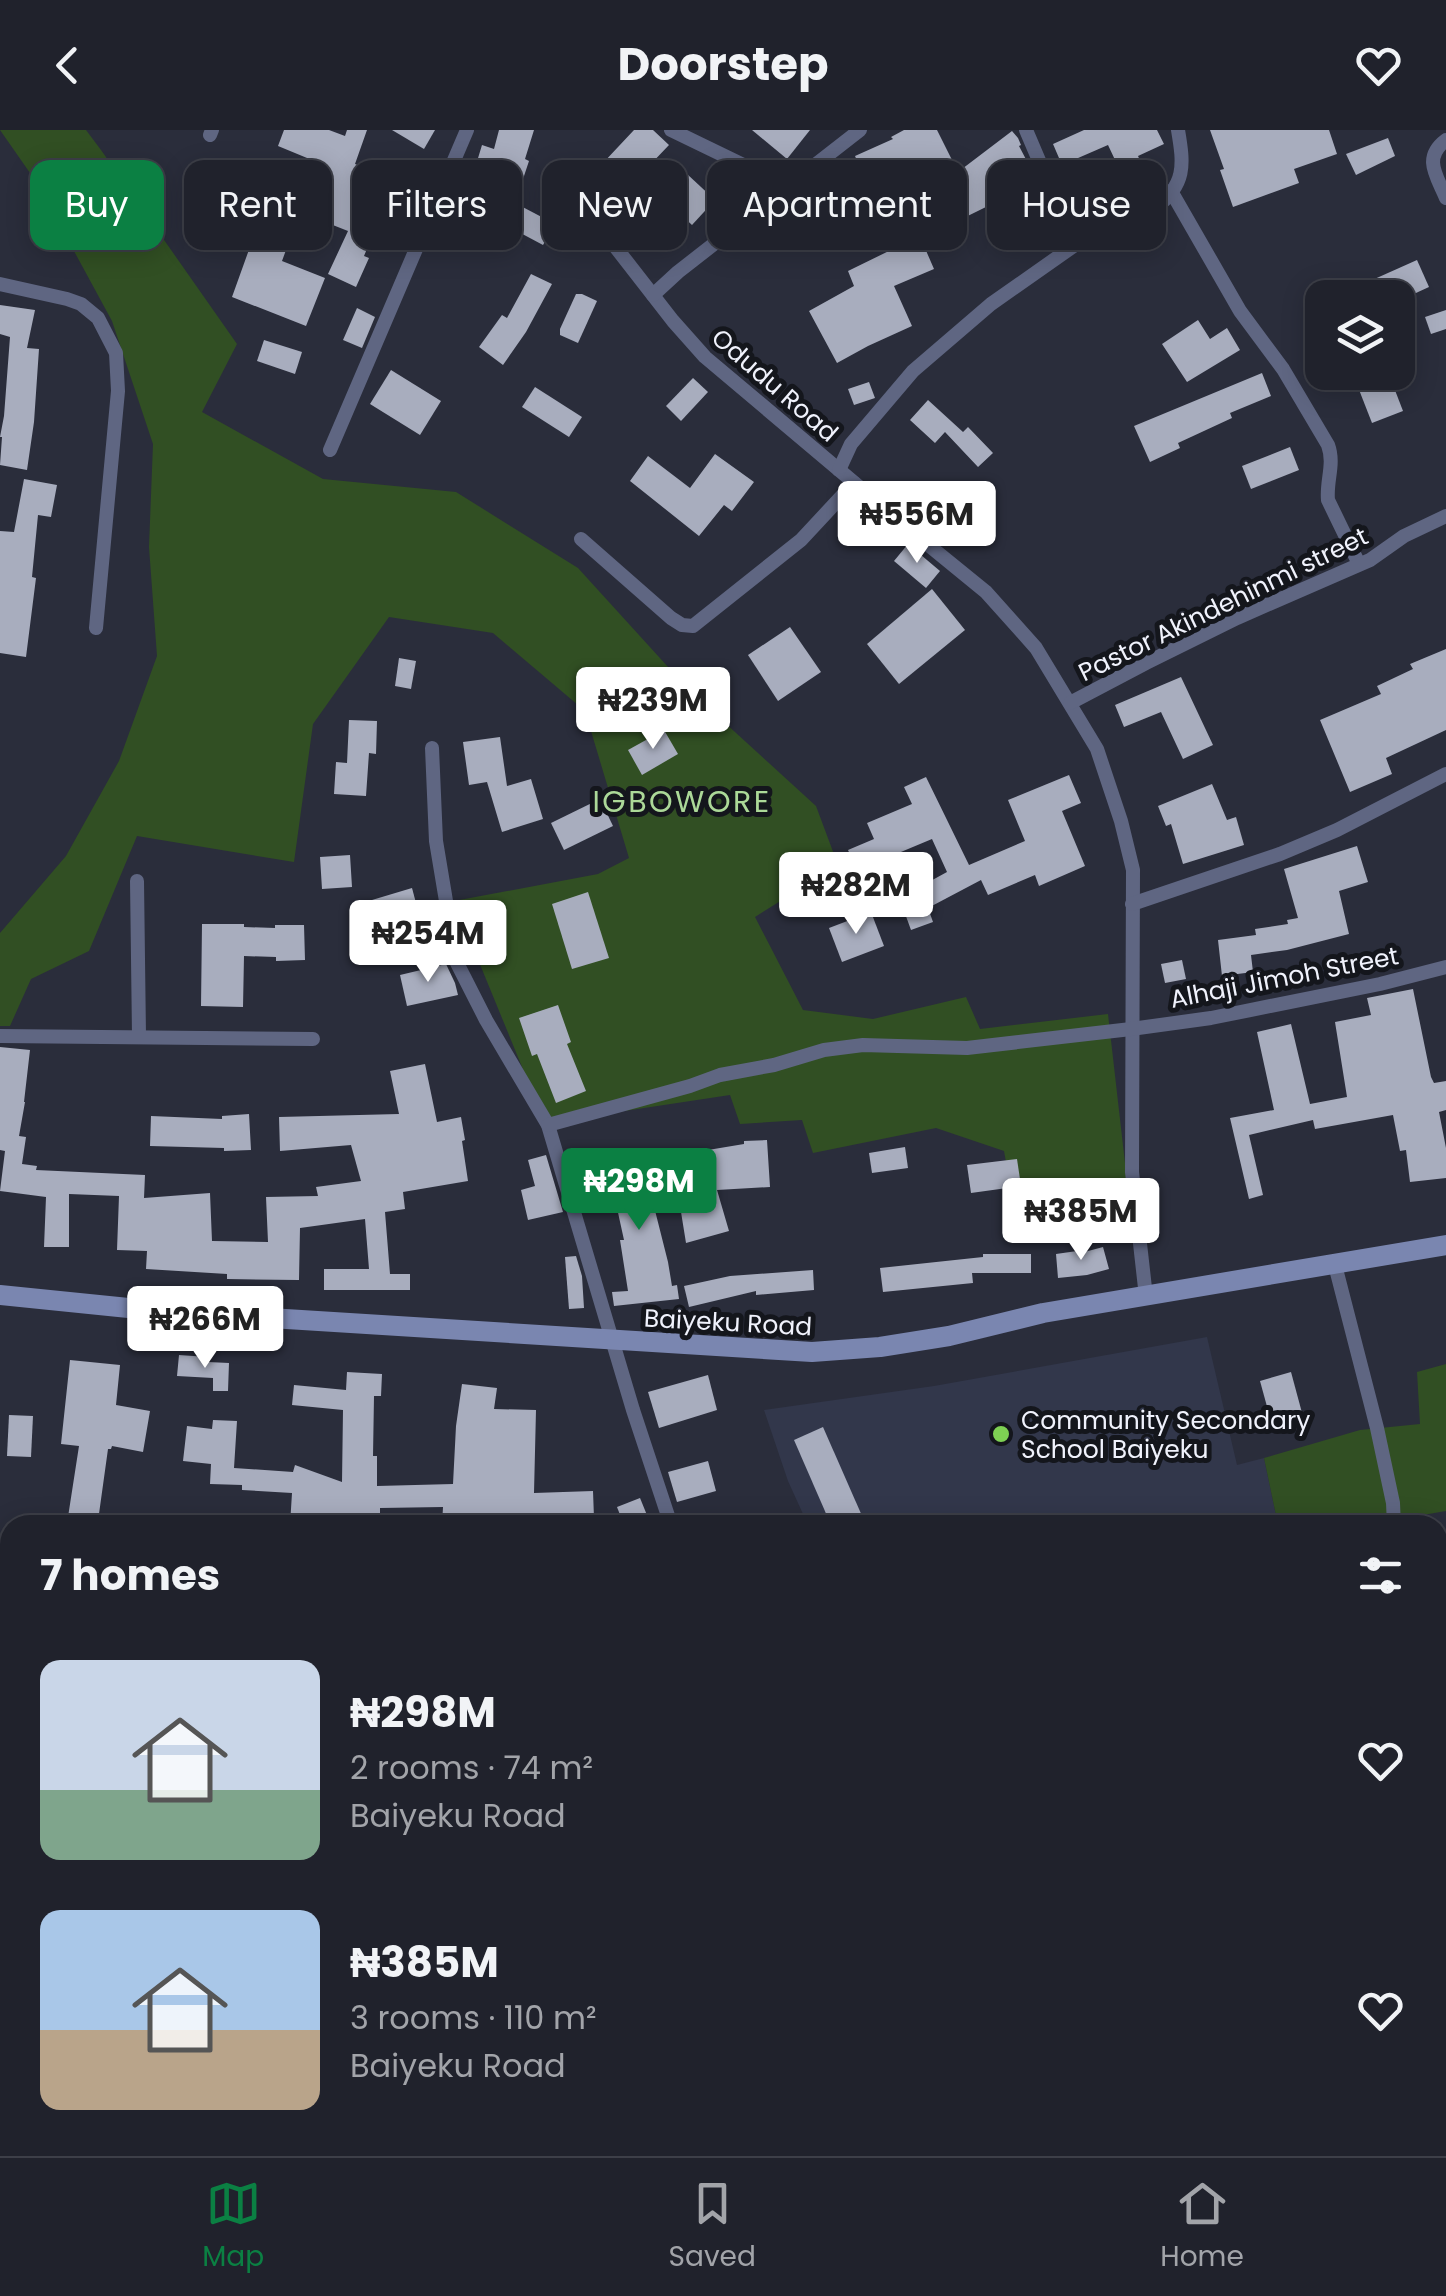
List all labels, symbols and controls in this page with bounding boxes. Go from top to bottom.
text: Doorstep [618,33,828,96]
icon: back [40,38,95,93]
icon: heart [1351,38,1406,93]
chip: Buy [30,160,164,250]
chip: Rent [184,160,332,250]
chip: Filters [352,160,522,250]
chip: New [542,160,687,250]
chip: Apartment [707,160,967,250]
chip: House [987,160,1166,250]
map controls [1305,280,1415,390]
button: layers [1305,280,1415,390]
street label: Odudu Road [704,321,845,450]
pin: ₦556M [847,481,987,566]
text: ₦556M [860,491,974,536]
street label: Pastor Akindehinmi street [1073,519,1374,690]
pin: ₦239M [583,667,723,752]
text: ₦239M [598,677,708,722]
district label: IGBOWORE [592,780,772,823]
pin: ₦282M [786,852,926,937]
text: ₦282M [801,862,911,907]
pin: ₦254M [358,900,498,985]
text: ₦254M [371,910,485,955]
street label: Alhaji Jimoh Street [1167,938,1401,1017]
pin: ₦298M [569,1148,709,1233]
text: ₦298M [583,1158,695,1203]
pin: ₦385M [1011,1178,1151,1263]
text: ₦385M [1024,1188,1138,1233]
pin: ₦266M [135,1286,275,1371]
text: ₦266M [149,1296,261,1341]
street label: Baiyeku Road [643,1301,813,1344]
place label: Community Secondary School Baiyeku [1021,1403,1310,1467]
marker: Community Secondary School Baiyeku [990,1423,1012,1445]
text: 7 homes [40,1546,220,1605]
icon: filters [1353,1548,1408,1603]
text: ₦298M [350,1683,496,1742]
icon: home [120,1700,240,1820]
icon: heart [1353,1733,1408,1788]
text: 2 rooms · 74 m² [350,1745,593,1790]
text: Baiyeku Road [350,1793,566,1838]
text: ₦385M [350,1933,499,1992]
icon: home [120,1950,240,2070]
icon: heart [1353,1983,1408,2038]
text: 3 rooms · 110 m² [350,1995,596,2040]
text: Baiyeku Road [350,2043,566,2088]
tab: Map [202,2176,264,2278]
tab: Saved [669,2176,756,2278]
tab: Home [1160,2176,1244,2278]

